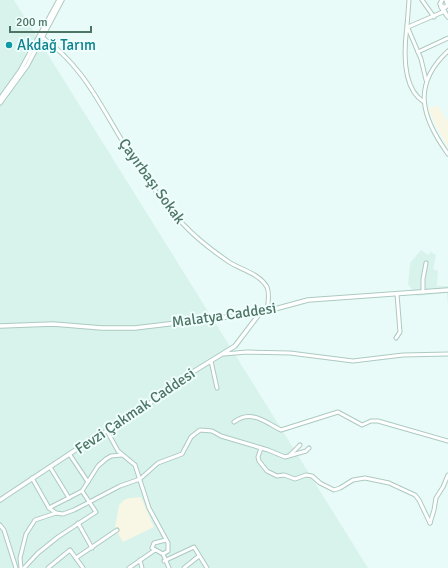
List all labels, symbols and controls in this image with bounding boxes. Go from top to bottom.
scale bar [10,8,91,34]
text: 200 m [16,15,48,30]
place label: Akdağ Tarım [17,36,96,54]
marker: Akdağ Tarım [4,40,14,50]
street label: Çayırbaşı Sokak [115,135,189,228]
street label: Malatya Caddesi [171,299,277,331]
street label: Fevzi Çakmak Caddesi [72,364,198,458]

